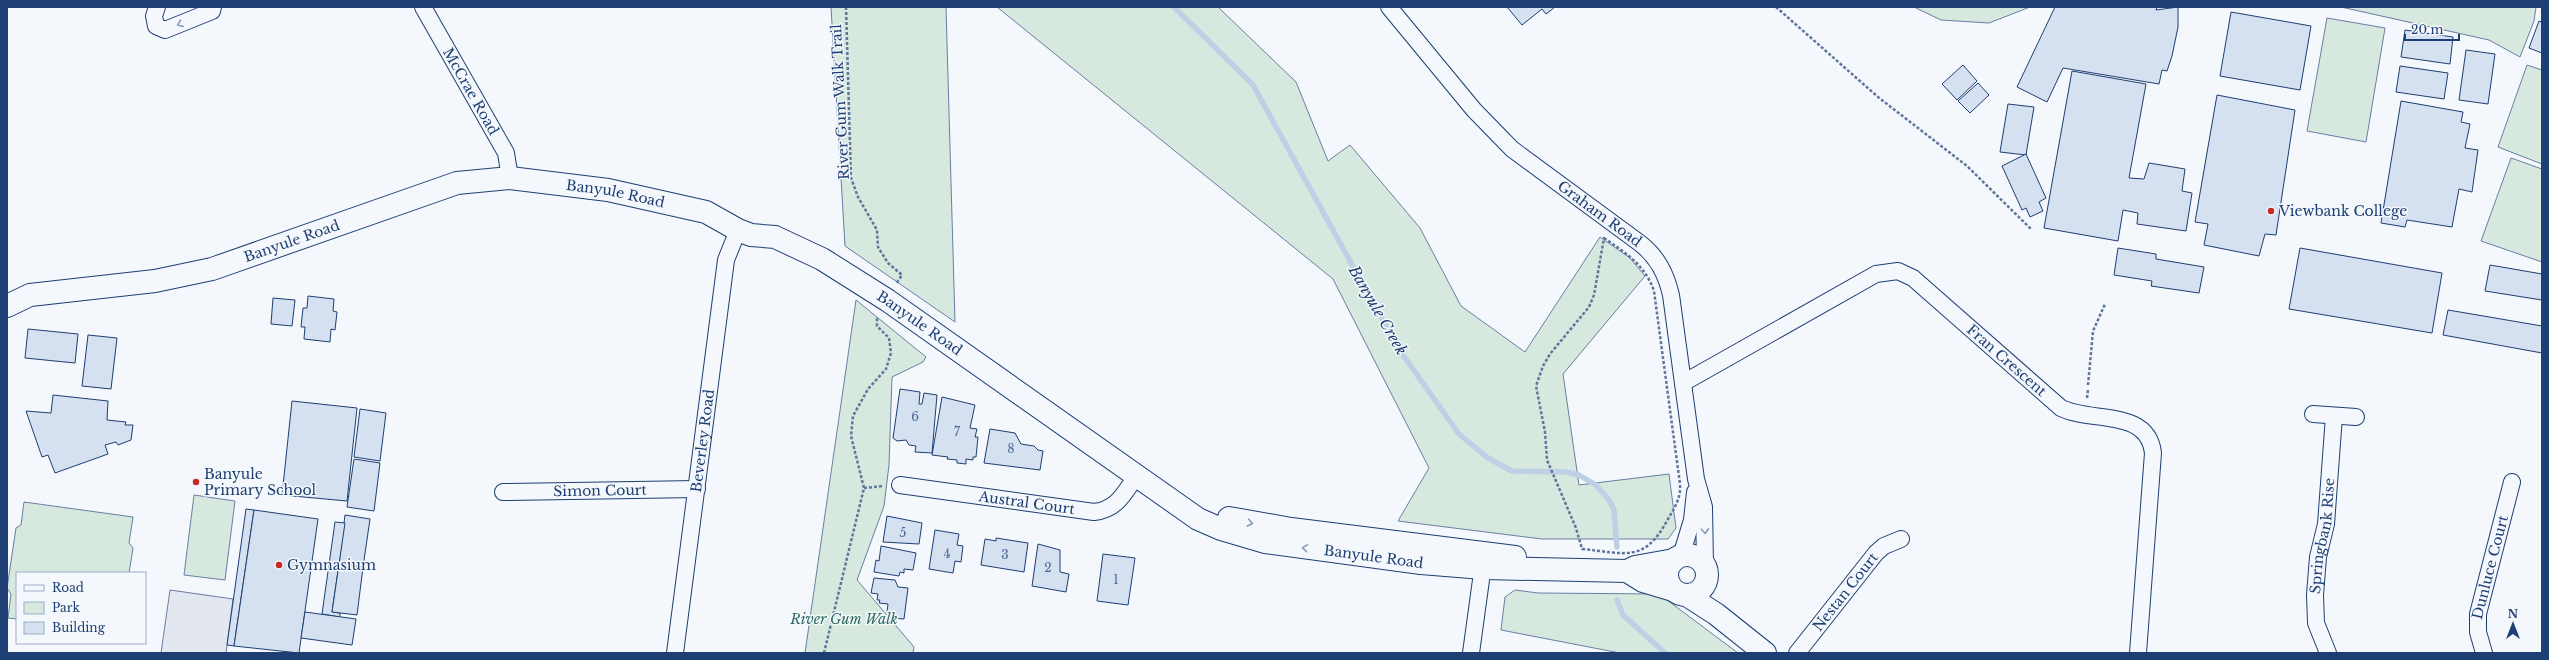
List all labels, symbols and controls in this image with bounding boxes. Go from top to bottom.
scale bar [2405,16,2459,42]
one-way arrow [176,20,183,28]
text: 20 m [2411,22,2443,37]
street label: River Gum Walk Trail [827,23,853,180]
street label: McCrae Road [439,45,503,139]
street label: Banyule Road [565,176,667,212]
street label: Graham Road [1554,177,1646,251]
place label: Viewbank College [2278,202,2407,220]
marker: Viewbank College [2266,206,2276,216]
street label: Banyule Road [241,216,342,266]
water label: Banyule Creek [1344,261,1411,358]
street label: Banyule Road [874,287,966,359]
street label: Fran Crescent [1963,320,2051,400]
street label: Beverley Road [687,388,718,493]
house number: 6 [911,409,919,424]
house number: 7 [954,424,961,439]
house number: 8 [1007,441,1015,456]
place label: Banyule Primary School [204,465,317,499]
marker: Banyule Primary School [191,477,201,487]
street label: Springbank Rise [2306,477,2338,595]
street label: Simon Court [553,481,648,500]
street label: Austral Court [977,487,1077,518]
street label: Dunluce Court [2468,513,2512,621]
one-way arrow [1247,518,1253,527]
house number: 5 [900,525,907,540]
one-way arrow [1701,528,1710,534]
street label: Banyule Road [1323,541,1425,572]
one-way arrow [1302,544,1308,553]
house number: 4 [943,546,951,561]
house number: 3 [1001,547,1009,562]
street label: Nestan Court [1809,548,1882,635]
place label: Gymnasium [287,556,376,574]
marker: Gymnasium [274,560,284,570]
house number: 2 [1044,560,1052,575]
legend [16,572,146,644]
house number: 1 [1113,572,1119,587]
text: Road [52,580,84,595]
text: Park [52,600,80,615]
north arrow [2493,604,2533,644]
text: N [2508,607,2519,621]
park label: River Gum Walk [789,610,898,628]
text: Building [52,620,106,635]

